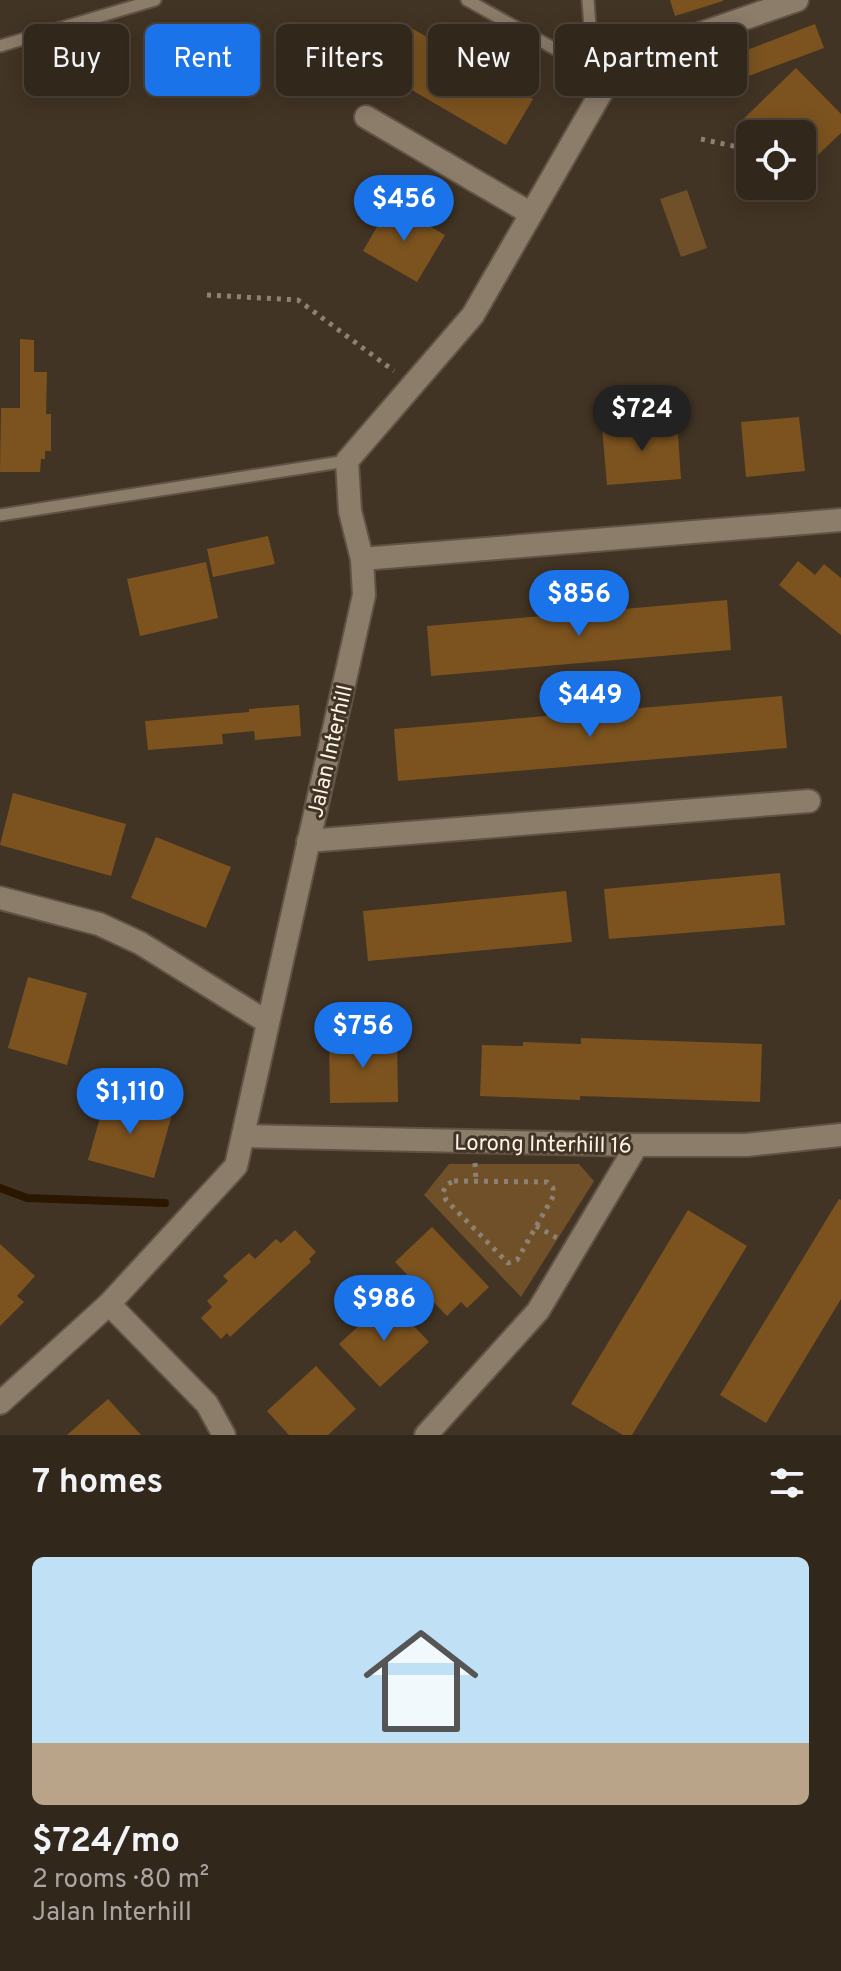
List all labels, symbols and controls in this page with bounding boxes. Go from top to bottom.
chip: Buy [24,24,129,96]
chip: Rent [145,24,260,96]
chip: Filters [276,24,412,96]
chip: New [428,24,539,96]
chip: Apartment [555,24,747,96]
map controls [736,120,816,200]
button: locate [736,120,816,200]
pin: $456 [357,175,451,243]
text: $456 [372,184,436,217]
pin: $724 [595,385,689,453]
text: $724 [611,394,673,427]
pin: $856 [532,570,626,638]
text: $856 [547,579,611,612]
pin: $449 [543,671,637,739]
text: $449 [557,680,623,713]
street label: Jalan Interhill [303,683,360,820]
pin: $756 [316,1002,410,1070]
text: $756 [332,1011,394,1044]
pin: $1,110 [65,1068,195,1136]
text: $1,110 [95,1077,165,1110]
street label: Lorong Interhill 16 [454,1130,632,1161]
pin: $986 [337,1275,431,1343]
text: $986 [352,1284,416,1317]
icon: filters [765,1461,809,1505]
text: 7 homes [32,1462,163,1505]
icon: home [349,1609,493,1753]
text: $724/mo [32,1821,180,1864]
text: 2 rooms · 80 m² [32,1864,209,1897]
text: Jalan Interhill [32,1897,192,1930]

